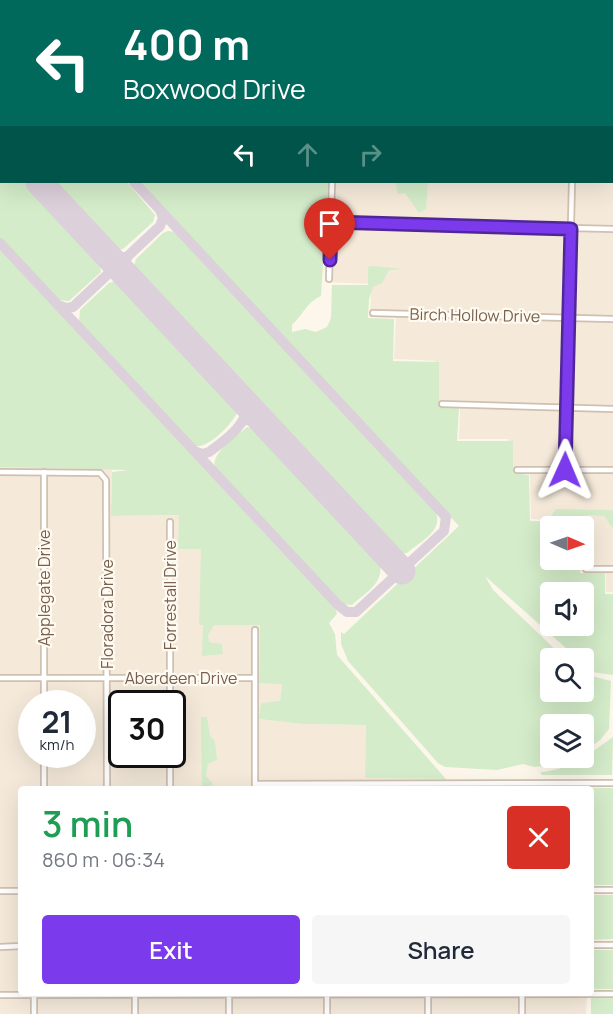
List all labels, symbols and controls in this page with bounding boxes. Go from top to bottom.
text: 400 m [123,15,250,73]
icon: left [24,24,102,102]
text: Boxwood Drive [123,70,306,107]
icon: left [228,138,261,171]
icon: ahead [291,138,324,171]
icon: right [354,138,387,171]
pin [304,198,355,260]
icon: arrive [313,207,346,240]
street label: Birch Hollow Drive [409,303,541,327]
position arrow [533,438,597,502]
north arrow [540,516,594,570]
map controls [540,516,594,768]
street label: Applegate Drive [33,530,55,646]
street label: Forrestall Drive [159,540,181,650]
street label: Floradora Drive [96,559,118,669]
button: sound [540,582,594,636]
button: search [540,648,594,702]
street label: Aberdeen Drive [125,667,237,689]
speed limit sign: 30 [108,690,186,768]
text: 21 [41,701,73,742]
button: layers [540,714,594,768]
text: km/h [40,734,74,755]
text: 3 min [42,799,133,848]
button: close [507,806,570,869]
text: 860 m · 06:34 [42,846,165,873]
button: Exit [42,915,300,984]
button: Share [312,915,570,984]

